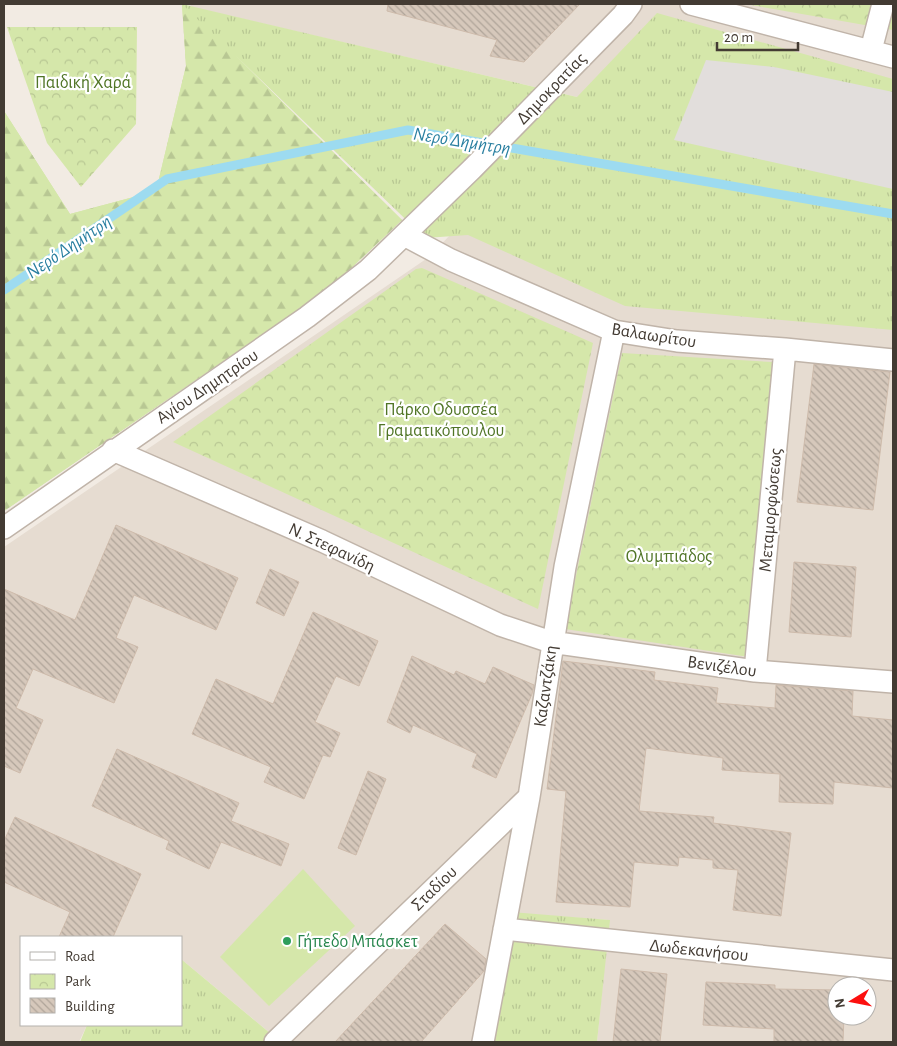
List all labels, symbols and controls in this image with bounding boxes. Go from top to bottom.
scale bar [717,20,798,52]
text: 20 m [724,30,753,45]
street label: Δημοκρατίας [513,49,590,128]
park label: Παιδική Χαρά [35,74,131,92]
water label: Νερό Δημήτρη [412,124,512,159]
water label: Νερό Δημήτρη [23,212,115,283]
street label: Βαλαωρίτου [610,319,698,352]
street label: Αγίου Δημητρίου [153,345,262,427]
park label: Πάρκο Οδυσσέα Γραματικόπουλου [378,401,504,440]
street label: Μεταμορφώσεως [757,447,785,573]
street label: Ν. Στεφανίδη [285,519,378,576]
park label: Ολυμπιάδος [626,548,712,566]
street label: Καζαντζάκη [531,644,561,728]
street label: Βενιζέλου [686,653,758,681]
street label: Σταδίου [408,862,461,915]
place label: Γήπεδο Μπάσκετ [297,933,418,951]
marker: Γήπεδο Μπάσκετ [281,935,293,947]
legend [20,936,182,1026]
street label: Δωδεκανήσου [649,937,749,965]
text: Road [65,949,95,964]
text: Park [65,974,91,989]
north arrow [827,976,877,1026]
text: N [832,997,848,1009]
text: Building [65,999,115,1014]

